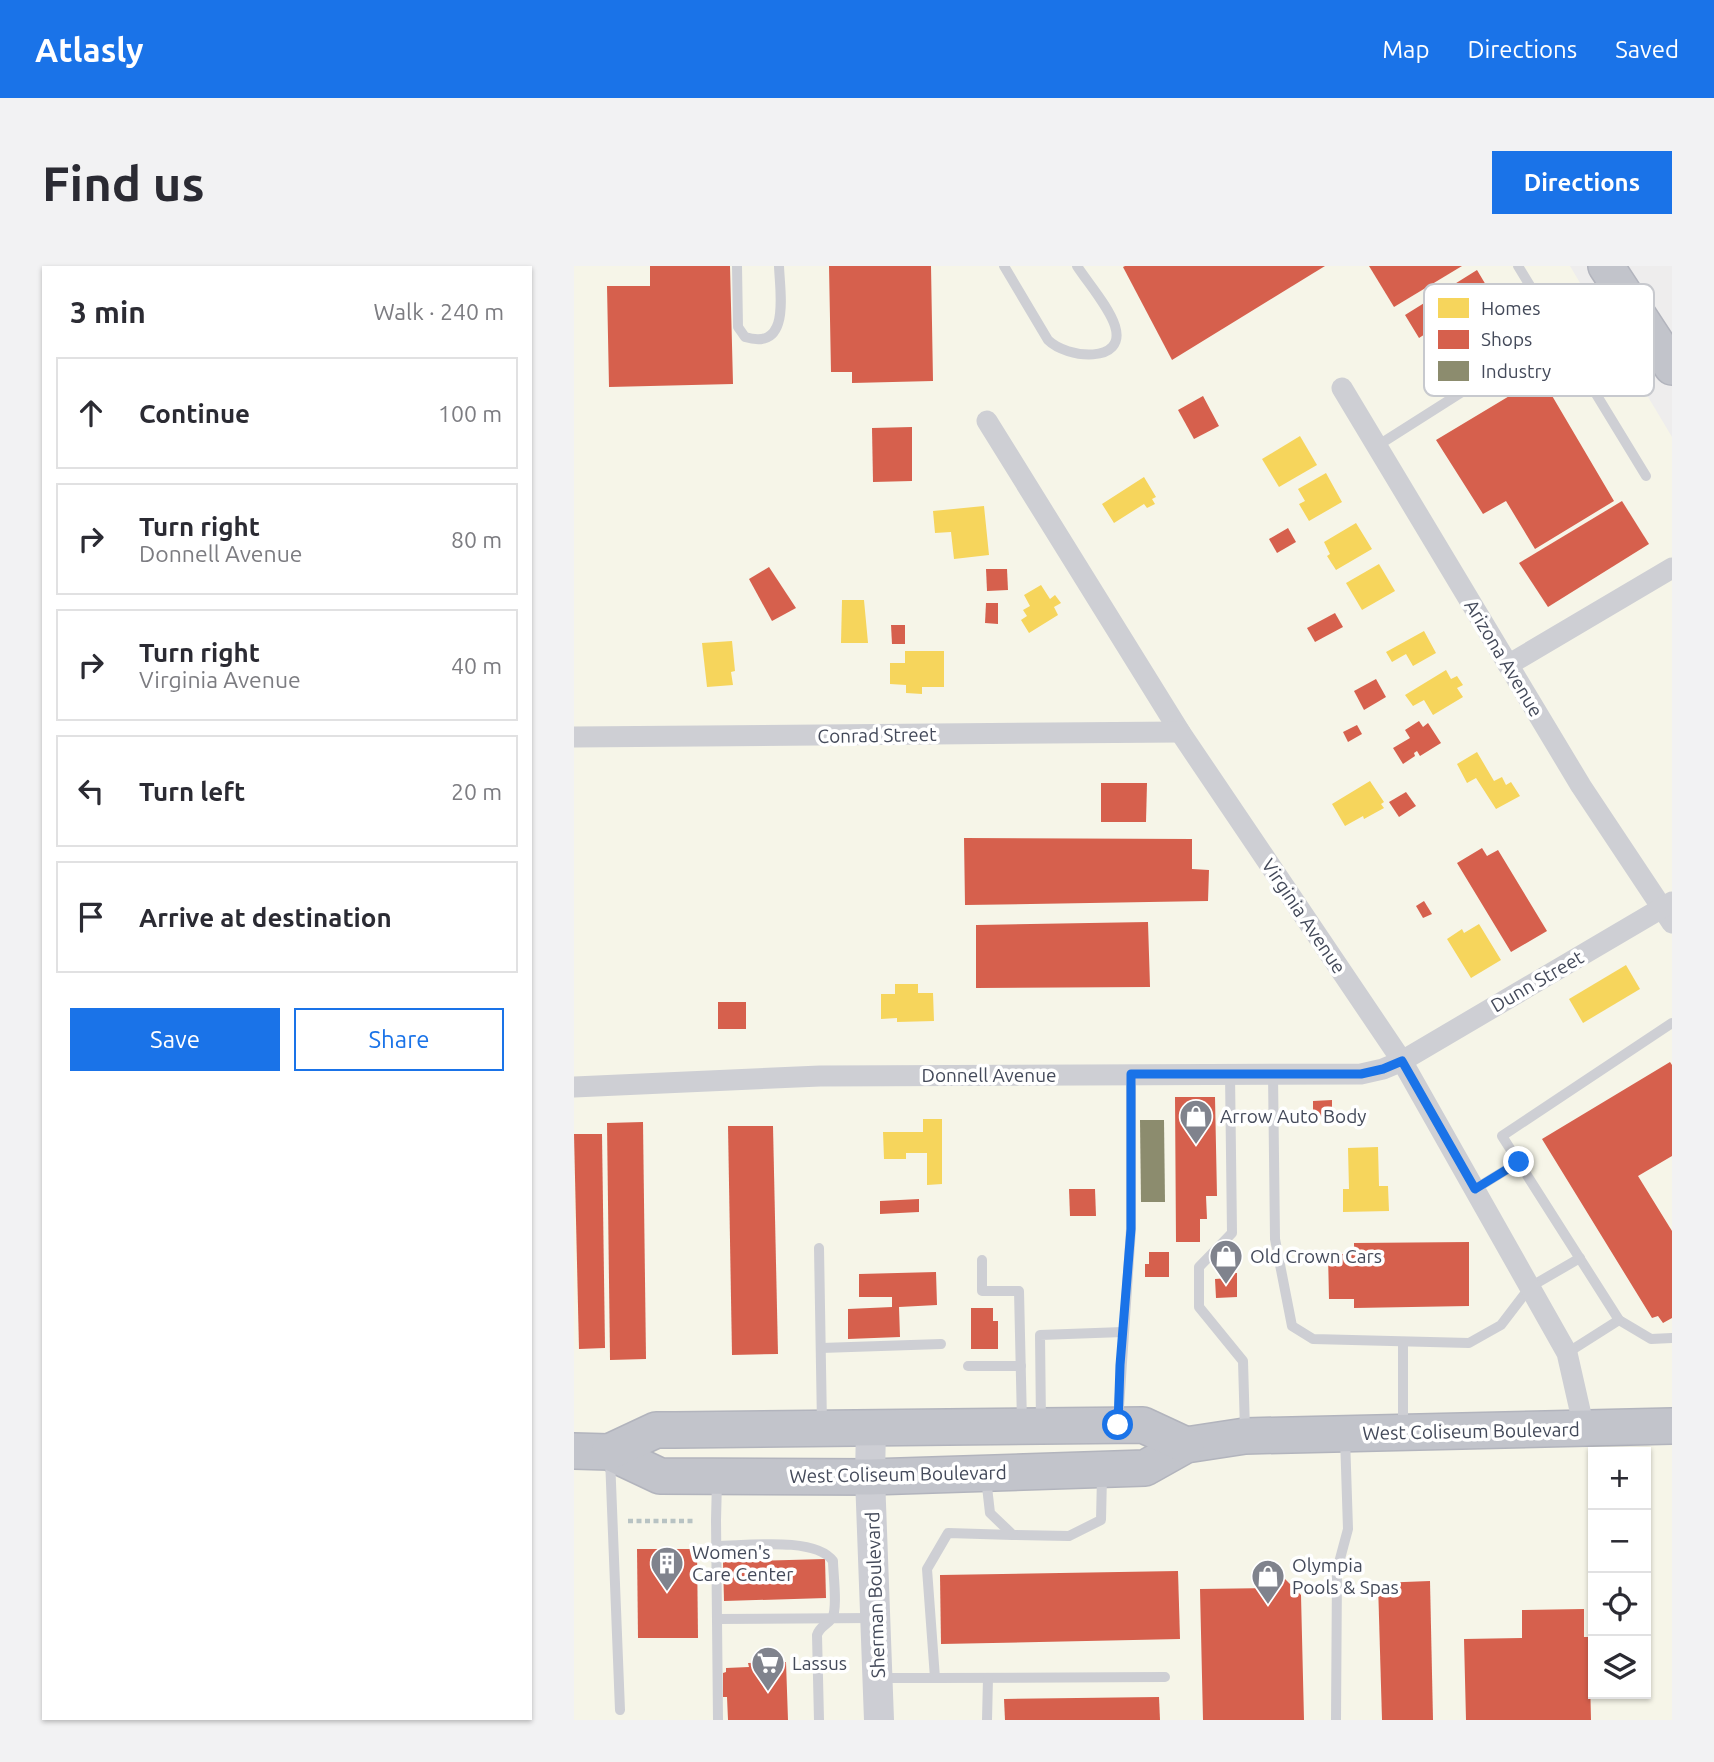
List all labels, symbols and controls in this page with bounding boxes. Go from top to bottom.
text: Atlasly [35,31,144,68]
text: Map [1382,36,1429,63]
text: Directions [1467,36,1577,63]
text: Saved [1615,36,1679,63]
button: Directions [1492,151,1672,214]
text: Find us [42,155,205,210]
legend [1424,284,1654,396]
text: 3 min [70,295,146,329]
text: Homes [1481,297,1541,319]
text: Walk · 240 m [373,299,504,324]
text: Shops [1481,328,1532,350]
text: Industry [1481,360,1551,382]
icon: ahead [72,394,110,432]
text: Continue [139,399,250,428]
text: 100 m [438,401,502,426]
text: Turn right [139,512,260,541]
icon: right [72,520,110,558]
text: 80 m [451,527,502,552]
text: Donnell Avenue [139,541,302,566]
street label: Arizona Avenue [1460,595,1548,721]
text: Turn right [139,638,260,667]
icon: right [72,646,110,684]
text: 40 m [451,653,502,678]
text: Virginia Avenue [139,667,301,692]
street label: Conrad Street [817,723,937,747]
icon: left [72,772,110,810]
text: Turn left [139,777,245,806]
text: 20 m [451,779,502,804]
street label: Virginia Avenue [1258,854,1350,978]
icon: arrive [72,898,110,936]
text: Arrive at destination [139,903,392,932]
street label: Dunn Street [1487,945,1588,1016]
button: Save [70,1008,280,1071]
button: Share [294,1008,504,1071]
street label: Donnell Avenue [921,1064,1057,1086]
shop icon: Arrow Auto Body [1177,1097,1215,1146]
place label: Arrow Auto Body [1220,1105,1366,1127]
route end [1503,1146,1534,1177]
shop icon: Old Crown Cars [1207,1237,1245,1286]
place label: Old Crown Cars [1250,1245,1382,1267]
route start [1102,1409,1133,1440]
street label: West Coliseum Boulevard [1362,1418,1580,1444]
map controls [1588,1447,1651,1699]
button: + [1588,1447,1651,1510]
street label: West Coliseum Boulevard [789,1461,1007,1487]
button: − [1588,1510,1651,1573]
street label: Sherman Boulevard [861,1511,889,1679]
place label: Women's Care Center [692,1541,794,1585]
building icon: Women's Care Center [648,1544,686,1593]
place label: Olympia Pools & Spas [1292,1554,1399,1598]
shop icon: Olympia Pools & Spas [1249,1557,1287,1606]
button: locate [1588,1573,1651,1636]
button: layers [1588,1636,1651,1699]
supermarket icon: Lassus [749,1644,787,1693]
place label: Lassus [792,1652,847,1674]

